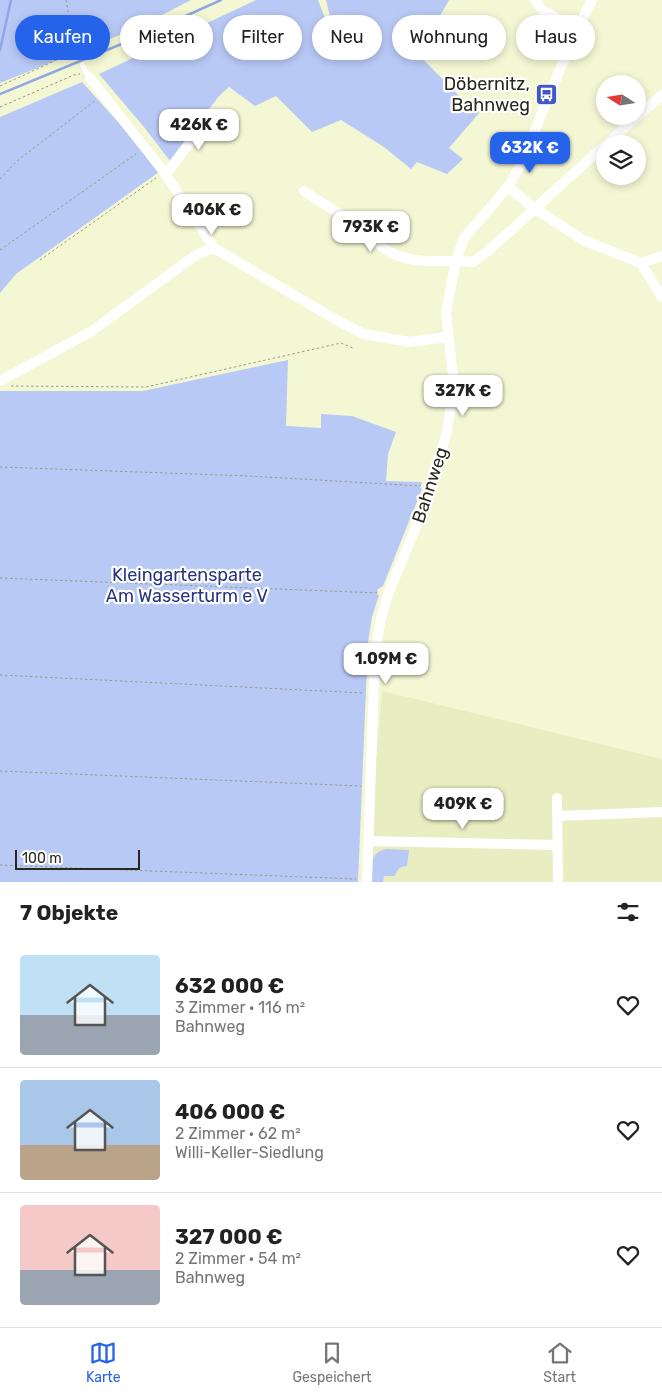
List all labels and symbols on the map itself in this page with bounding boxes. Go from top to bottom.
place label: Döbernitz, Bahnweg [444,73,530,116]
north arrow [596,75,646,125]
bus stop icon: Döbernitz, Bahnweg [534,82,558,106]
pin: 426K € [158,108,240,151]
pin: 632K € [489,132,571,174]
pin: 406K € [171,194,253,236]
pin: 793K € [330,210,412,253]
pin: 327K € [422,374,504,417]
street label: Bahnweg [407,444,453,526]
park label: Kleingartensparte Am Wasserturm e V [106,564,268,607]
pin: 1.09M € [340,642,432,685]
pin: 409K € [422,788,504,830]
scale bar [15,847,140,870]

